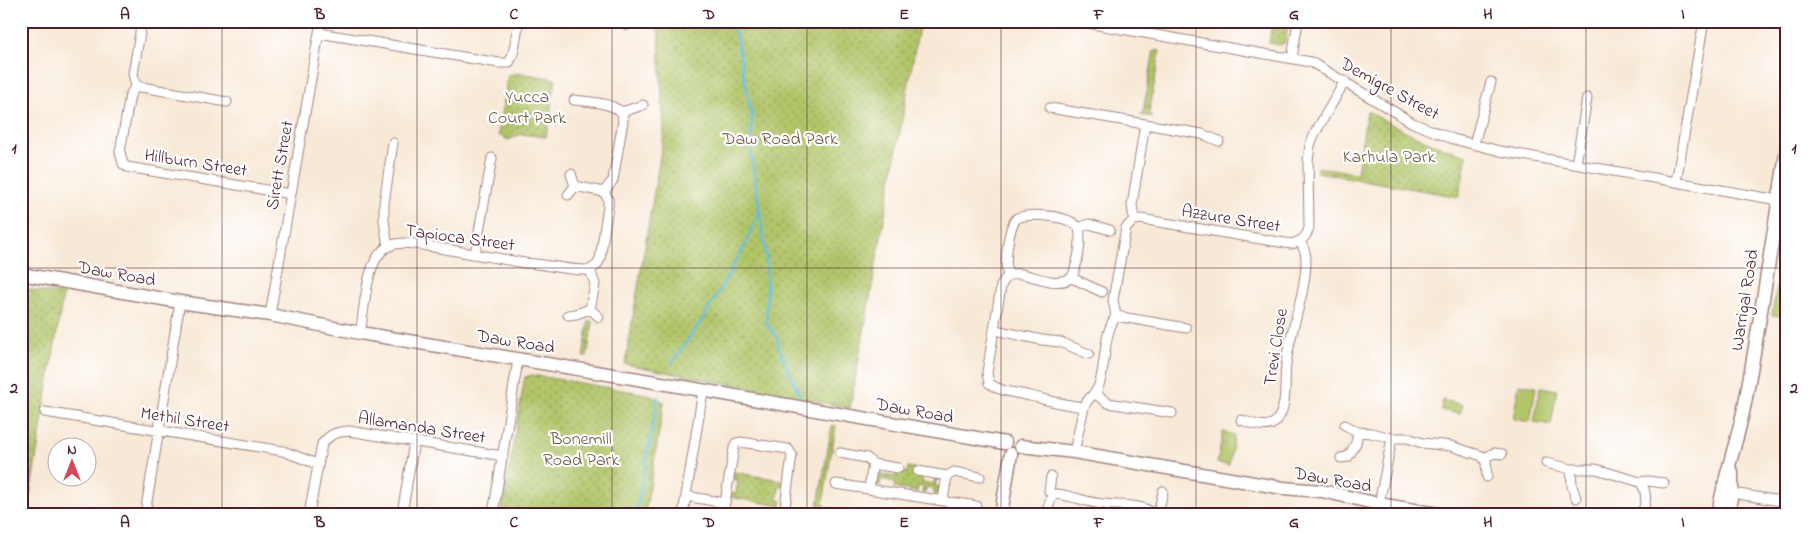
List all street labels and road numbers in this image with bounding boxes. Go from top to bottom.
street label: Demigre Street [1333,51,1443,129]
street label: Sirett Street [260,119,302,212]
street label: Hillburn Street [142,143,249,185]
street label: Azzure Street [1179,199,1282,241]
street label: Tapioca Street [403,218,516,260]
street label: Warrigal Road [1725,248,1768,353]
street label: Daw Road [75,255,158,295]
street label: Trevi Close [1258,306,1296,388]
street label: Daw Road [474,324,556,362]
street label: Daw Road [873,392,956,432]
street label: Methil Street [138,401,231,441]
street label: Allamanda Street [356,406,487,452]
street label: Daw Road [1291,461,1374,501]

